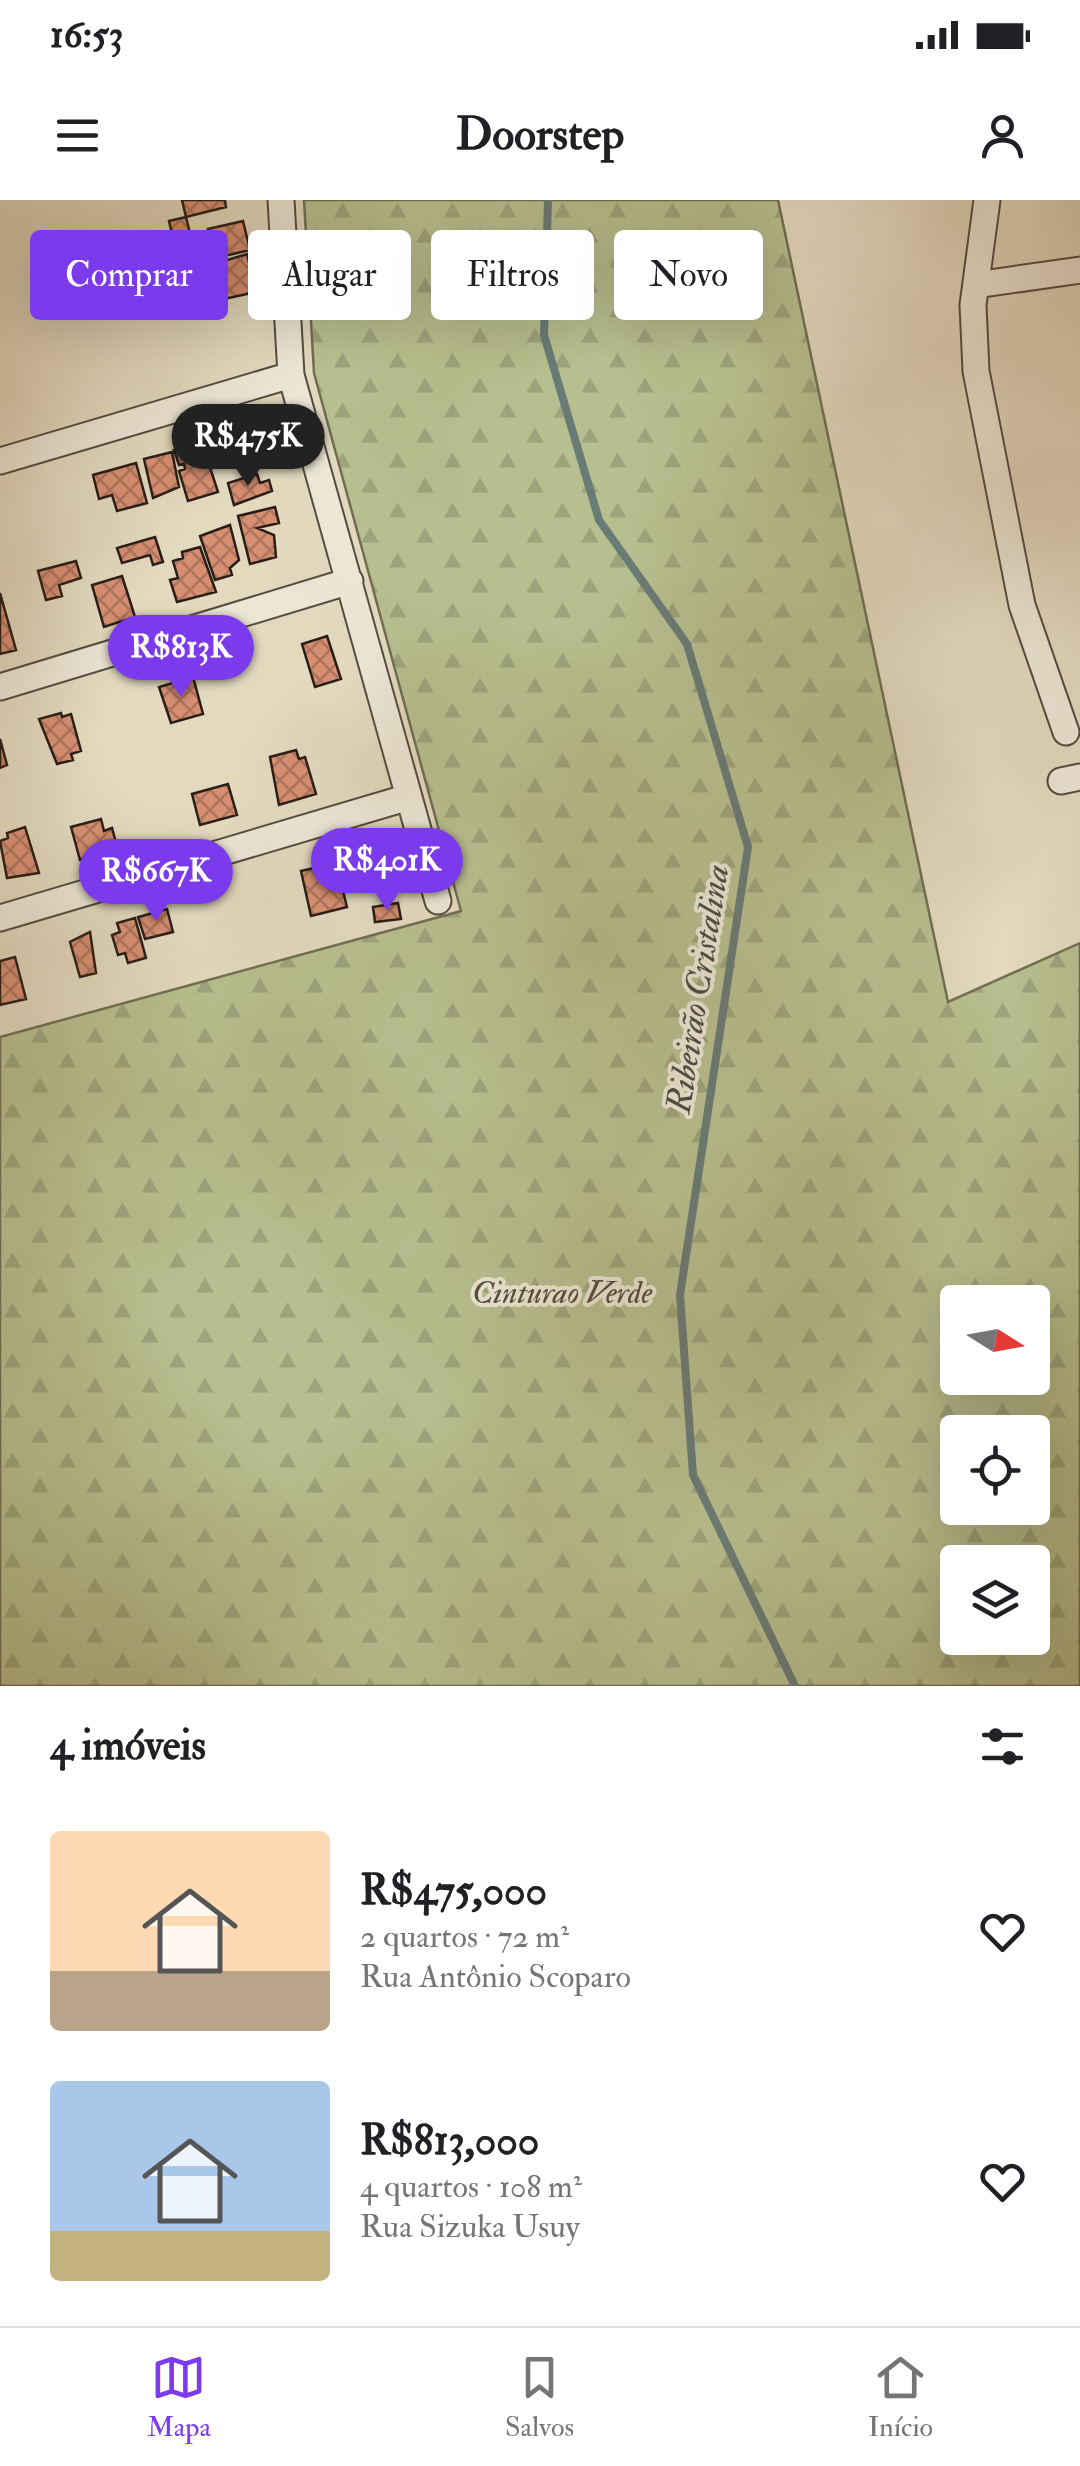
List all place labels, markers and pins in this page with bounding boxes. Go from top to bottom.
pin: R$475K [167,404,329,489]
pin: R$813K [100,615,262,700]
pin: R$401K [306,828,468,913]
pin: R$667K [75,839,237,924]

